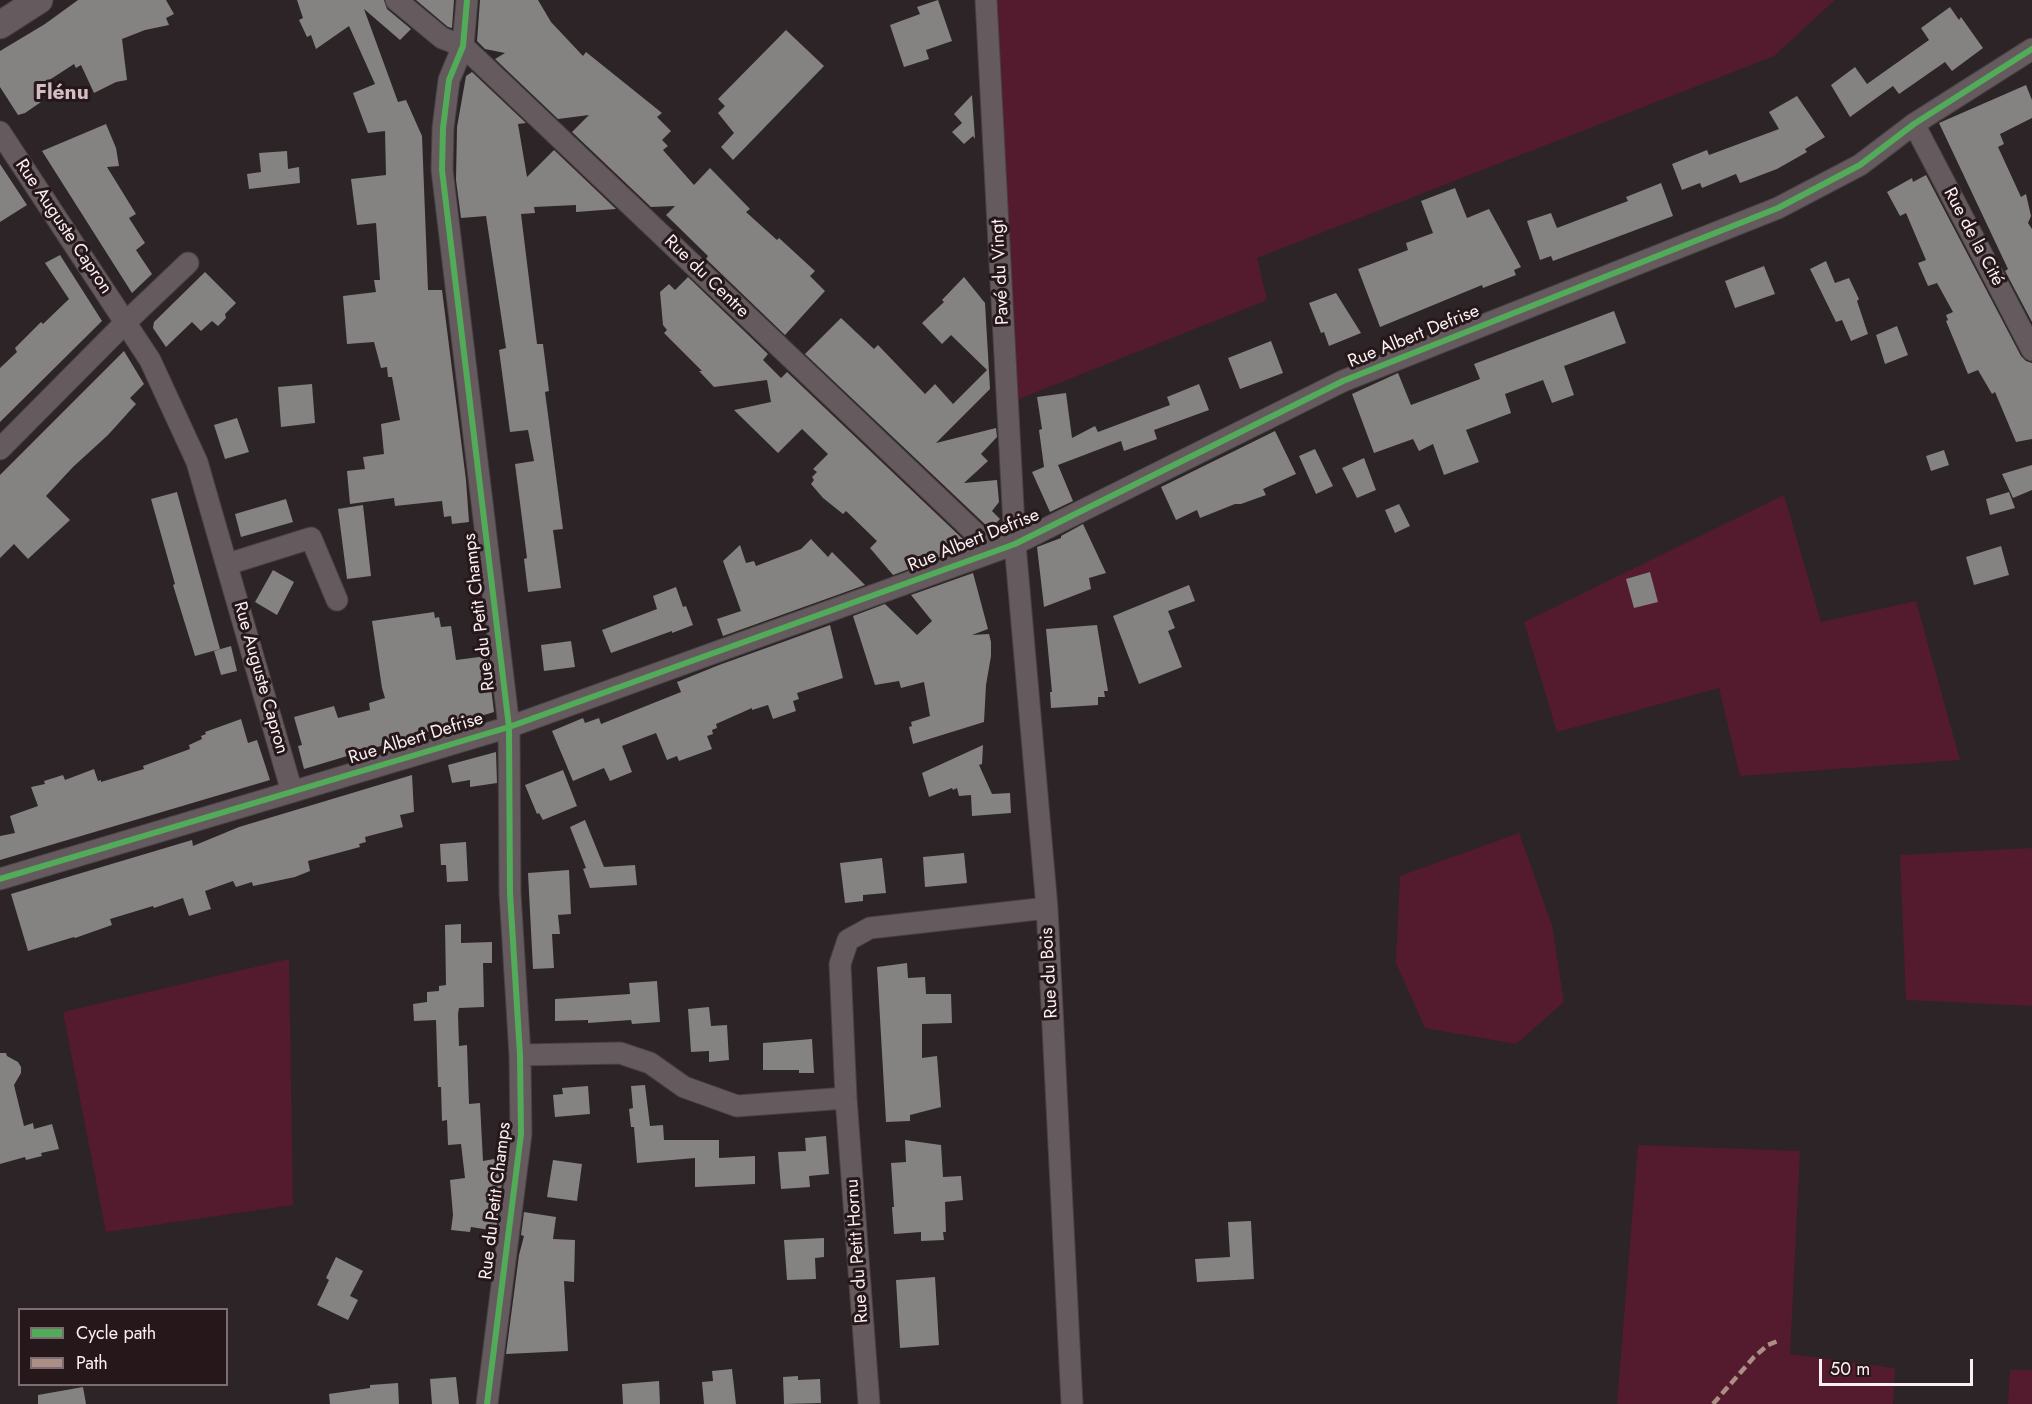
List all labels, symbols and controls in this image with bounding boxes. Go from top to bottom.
district label: Flénu [35,81,89,107]
street label: Rue Auguste Capron [10,156,116,298]
street label: Rue de la Cité [1938,184,2008,290]
street label: Pavé du Vingt [987,219,1015,325]
street label: Rue du Centre [659,231,753,323]
street label: Rue Albert Defrise [1345,301,1483,373]
street label: Rue Albert Defrise [905,505,1043,577]
street label: Rue du Petit Champs [460,532,500,692]
street label: Rue Auguste Capron [228,599,292,757]
street label: Rue Albert Defrise [346,708,486,770]
street label: Rue du Bois [1037,927,1063,1019]
street label: Rue du Petit Champs [476,1121,516,1281]
street label: Rue du Petit Hornu [842,1178,874,1324]
legend [18,1308,228,1386]
text: Cycle path [76,1320,156,1346]
scale bar [1822,1347,1976,1385]
text: Path [76,1350,108,1376]
text: 50 m [1830,1356,1870,1382]

